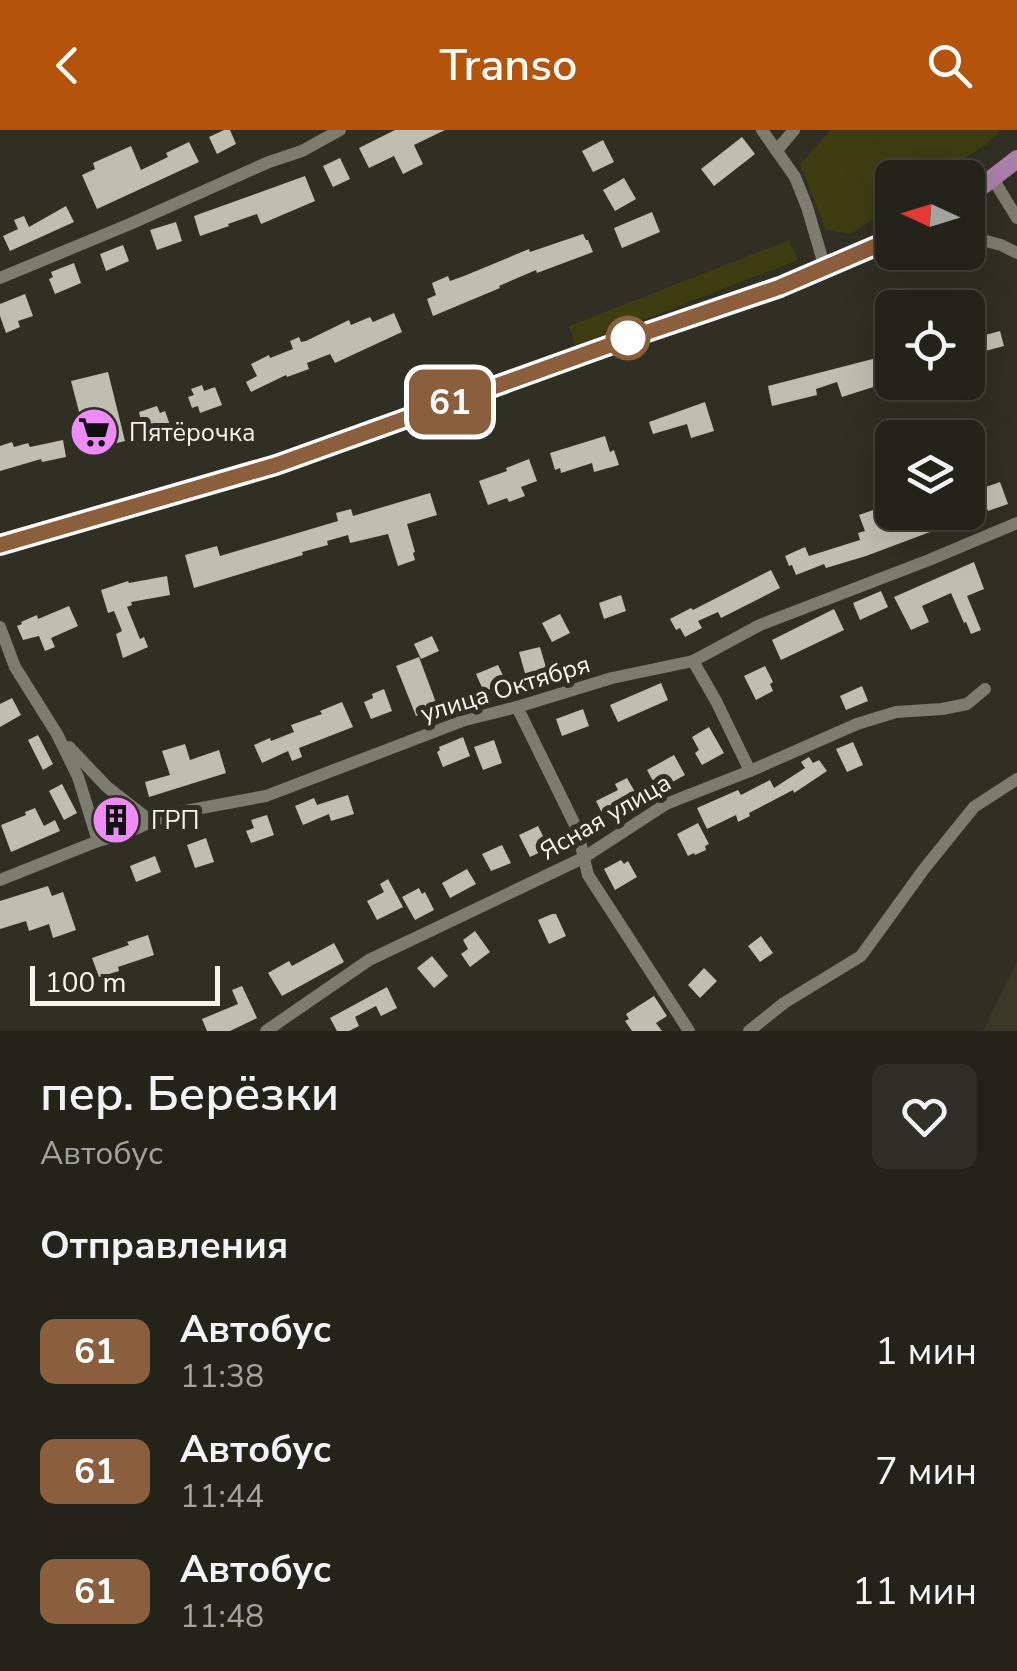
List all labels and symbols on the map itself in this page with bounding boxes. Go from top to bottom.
north arrow [875,160,985,270]
unlabelled marker [607,317,649,359]
line badge: 61 [405,370,495,434]
supermarket icon: Пятёрочка [68,406,120,458]
place label: Пятёрочка [129,416,255,450]
street label: улица Октября [416,647,594,731]
street label: Ясная улица [534,766,677,868]
building icon: ГРП [90,794,142,846]
place label: ГРП [151,804,199,838]
scale bar [30,961,220,1006]

